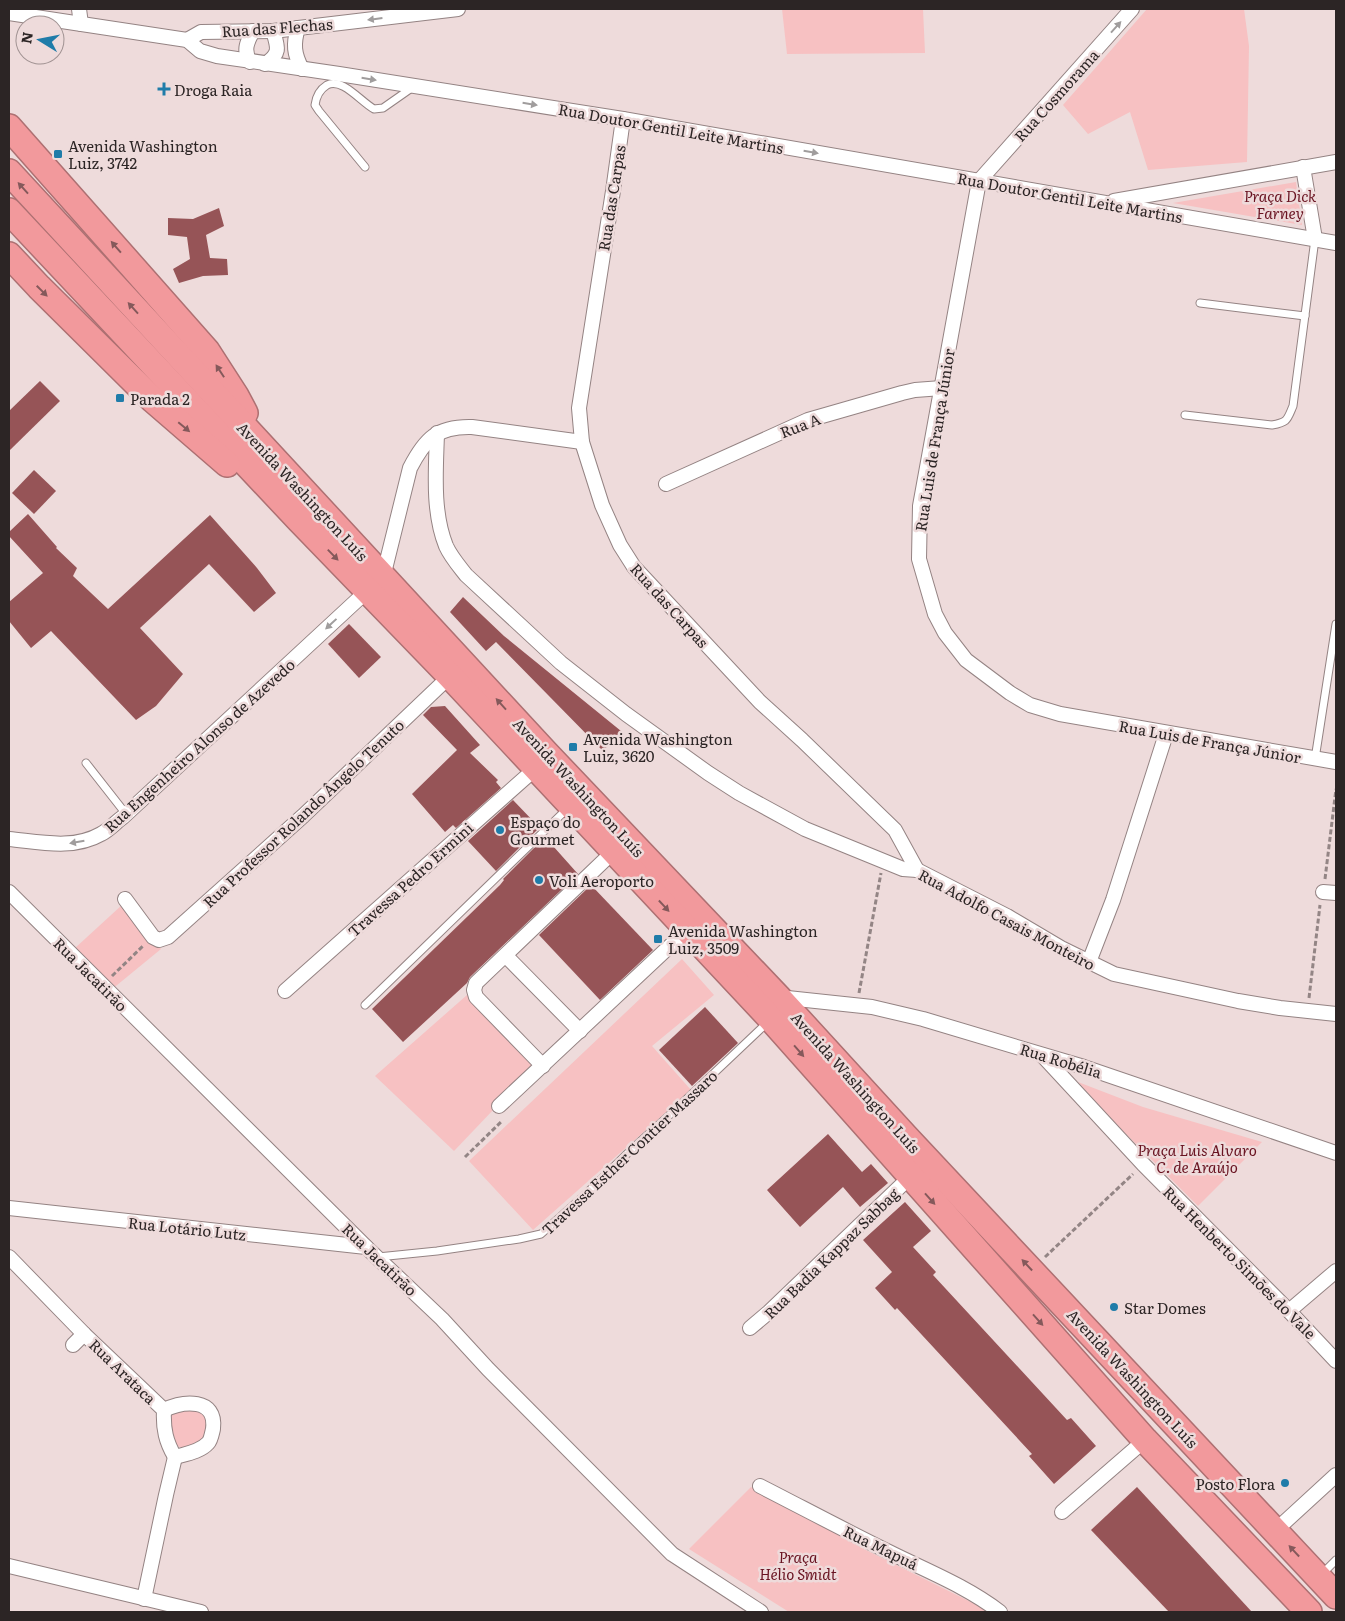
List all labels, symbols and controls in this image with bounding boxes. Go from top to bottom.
street label: Rua das Flechas [221,12,334,42]
north arrow [15,15,65,65]
one-way arrow [367,15,383,23]
one-way arrow [1110,21,1122,33]
text: N [15,30,37,45]
street label: Rua Cosmorama [1008,43,1104,146]
one-way arrow [362,75,378,83]
place label: Droga Raia [174,78,253,101]
marker: Droga Raia [158,83,170,95]
street label: Rua Doutor Gentil Leite Martins [557,97,786,159]
one-way arrow [522,101,538,109]
place label: Avenida Washington Luiz, 3742 [68,134,218,174]
street label: Rua das Carpas [591,143,631,253]
marker: Avenida Washington Luiz, 3742 [52,148,64,160]
one-way arrow [803,148,819,156]
street label: Rua Doutor Gentil Leite Martins [956,166,1185,228]
one-way arrow [17,182,29,194]
park label: Praça Dick Farney [1244,184,1317,224]
one-way arrow [110,241,121,254]
one-way arrow [36,284,48,296]
one-way arrow [127,302,139,314]
street label: Rua Luis de França Júnior [908,347,960,533]
one-way arrow [215,365,225,378]
place label: Parada 2 [130,387,190,410]
marker: Parada 2 [114,392,126,404]
street label: Rua A [776,407,824,443]
street label: Avenida Washington Luís [232,416,374,566]
one-way arrow [178,422,191,433]
one-way arrow [327,549,339,561]
street label: Rua das Carpas [626,558,714,653]
one-way arrow [326,618,338,630]
street label: Rua Engenheiro Alonso de Azevedo [98,653,300,837]
one-way arrow [495,699,507,711]
street label: Avenida Washington Luís [508,712,650,862]
street label: Rua Professor Rolando Ângelo Tenuto [197,713,409,913]
street label: Rua Luis de França Júnior [1117,714,1303,768]
place label: Avenida Washington Luiz, 3620 [583,727,733,767]
marker: Avenida Washington Luiz, 3620 [567,741,579,753]
place label: Espaço do Gourmet [510,810,581,850]
street label: Travessa Pedro Ermini [342,816,478,942]
marker: Espaço do Gourmet [494,824,506,836]
one-way arrow [68,839,84,847]
street label: Rua Adolfo Casais Monteiro [915,863,1100,976]
place label: Voli Aeroporto [549,869,654,892]
marker: Voli Aeroporto [533,874,545,886]
one-way arrow [658,900,670,912]
place label: Avenida Washington Luiz, 3509 [668,919,818,959]
street label: Rua Jacatirão [49,932,133,1016]
marker: Avenida Washington Luiz, 3509 [652,933,664,945]
street label: Avenida Washington Luís [786,1006,926,1158]
street label: Rua Robélia [1017,1037,1106,1084]
one-way arrow [793,1044,805,1056]
street label: Travessa Esther Contier Massaro [536,1064,722,1240]
park label: Praça Luis Alvaro C. de Araújo [1137,1138,1257,1178]
street label: Rua Henberto Simões do Vale [1158,1180,1322,1344]
street label: Rua Badia Kappaz Sabbag [758,1182,904,1324]
one-way arrow [924,1192,936,1204]
street label: Rua Lotário Lutz [127,1210,247,1246]
street label: Rua Jacatirão [337,1217,423,1301]
one-way arrow [1021,1259,1033,1271]
place label: Star Domes [1124,1296,1206,1319]
marker: Star Domes [1108,1301,1120,1313]
street label: Avenida Washington Luís [1062,1303,1204,1453]
one-way arrow [1032,1313,1044,1325]
street label: Rua Arataca [84,1333,162,1410]
place label: Posto Flora [1195,1472,1276,1495]
marker: Posto Flora [1279,1477,1291,1489]
street label: Rua Mapuá [840,1519,923,1575]
park label: Praça Hélio Smidt [759,1545,837,1585]
one-way arrow [1288,1545,1300,1557]

